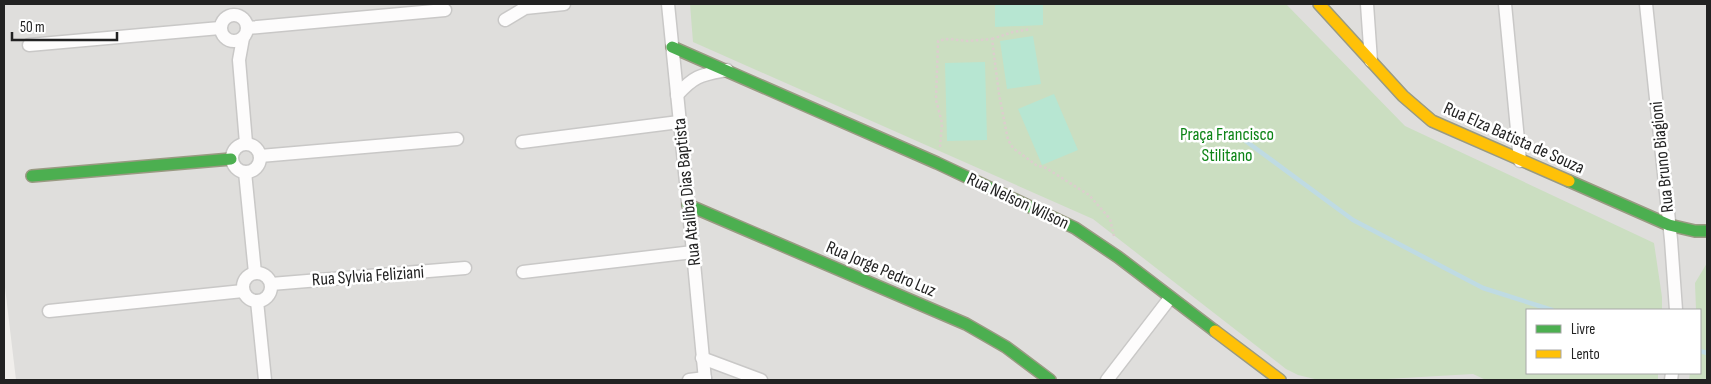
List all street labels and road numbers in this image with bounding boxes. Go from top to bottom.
street label: Rua Elza Batista de Souza [1440,98,1588,178]
street label: Rua Bruno Biagioni [1646,100,1678,214]
street label: Rua Ataliba Dias Baptista [669,117,705,267]
street label: Rua Nelson Wilson [964,168,1072,234]
street label: Rua Jorge Pedro Luz [823,237,939,302]
street label: Rua Sylvia Feliziani [311,262,425,290]

